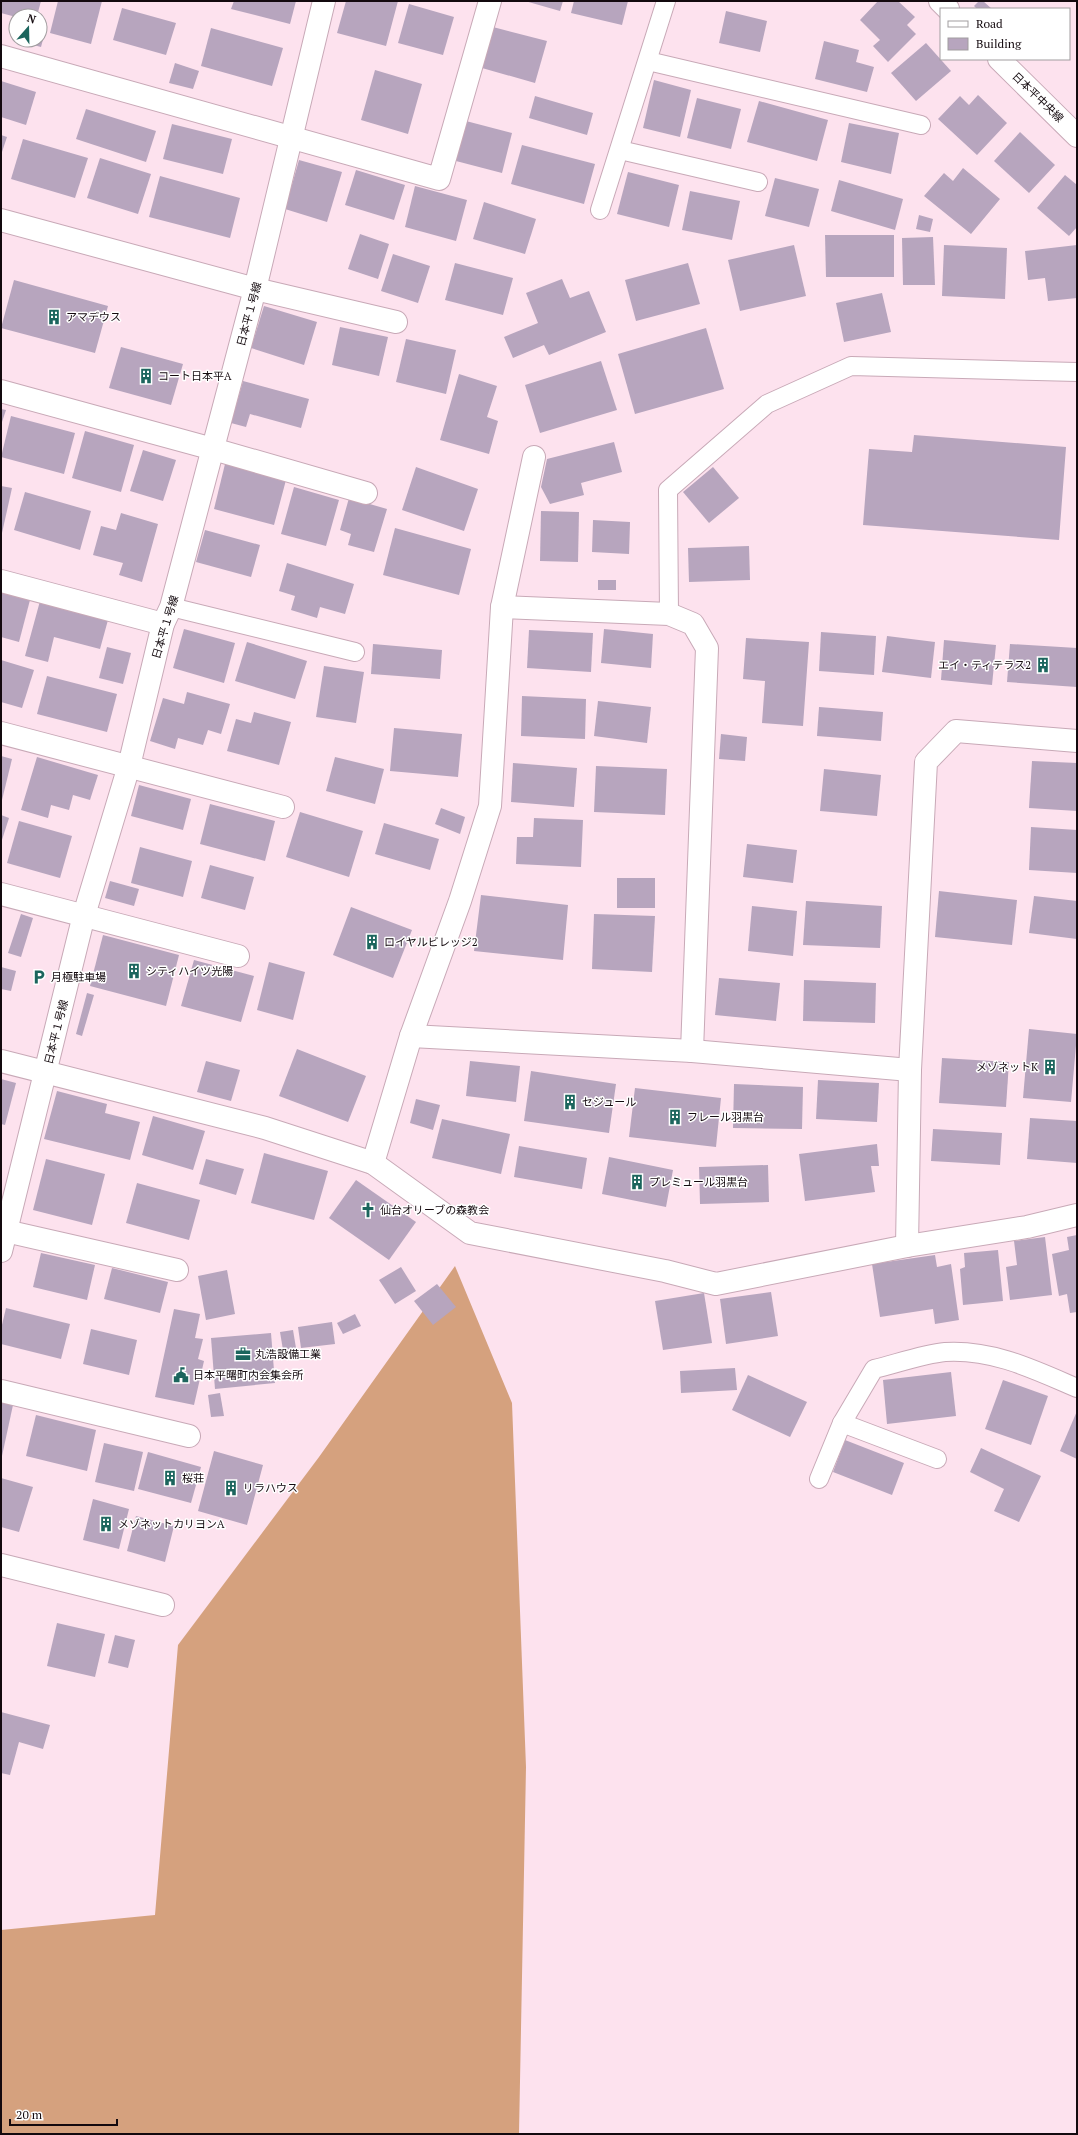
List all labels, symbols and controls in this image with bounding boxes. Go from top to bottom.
north arrow [8,8,48,48]
legend [940,8,1070,60]
text: N [25,11,38,27]
text: Road [976,16,1003,31]
text: Building [976,36,1022,51]
street label: 日本平中央線 [1009,69,1067,125]
street label: 日本平１号線 [234,280,264,348]
building icon: アマデウス [45,308,63,326]
place label: アマデウス [66,310,121,324]
building icon: コート日本平A [137,367,155,385]
place label: コート日本平A [158,369,232,383]
street label: 日本平１号線 [149,593,181,661]
building icon: エイ・ティテラス2 [1034,656,1052,674]
place label: エイ・ティテラス2 [938,658,1031,672]
building icon: ロイヤルビレッジ2 [363,933,381,951]
place label: ロイヤルビレッジ2 [384,935,478,949]
building icon: シティハイツ光陽 [125,962,143,980]
place label: シティハイツ光陽 [146,964,233,978]
parking icon: 月極駐車場 [30,968,48,986]
place label: 月極駐車場 [51,970,106,984]
street label: 日本平１号線 [41,998,71,1066]
building icon: メゾネットK [1041,1058,1059,1076]
place label: メゾネットK [976,1060,1039,1074]
building icon: セジュール [561,1093,579,1111]
place label: セジュール [582,1095,636,1109]
building icon: フレール羽黒台 [666,1108,684,1126]
place label: フレール羽黒台 [687,1110,764,1124]
building icon: プレミュール羽黒台 [628,1173,646,1191]
place label: プレミュール羽黒台 [649,1175,748,1189]
church icon: 仙台オリーブの森教会 [359,1201,377,1219]
place label: 仙台オリーブの森教会 [380,1203,489,1217]
office icon: 丸浩設備工業 [234,1345,252,1363]
place label: 丸浩設備工業 [255,1347,321,1361]
public building icon: 日本平曙町内会集会所 [172,1366,190,1384]
place label: 日本平曙町内会集会所 [193,1368,304,1382]
building icon: 桜荘 [161,1469,179,1487]
place label: 桜荘 [182,1471,204,1485]
building icon: リラハウス [222,1479,240,1497]
place label: リラハウス [243,1481,298,1495]
building icon: メゾネットカリヨンA [97,1515,115,1533]
place label: メゾネットカリヨンA [118,1517,225,1531]
scale bar [10,2101,117,2127]
text: 20 m [16,2107,43,2122]

